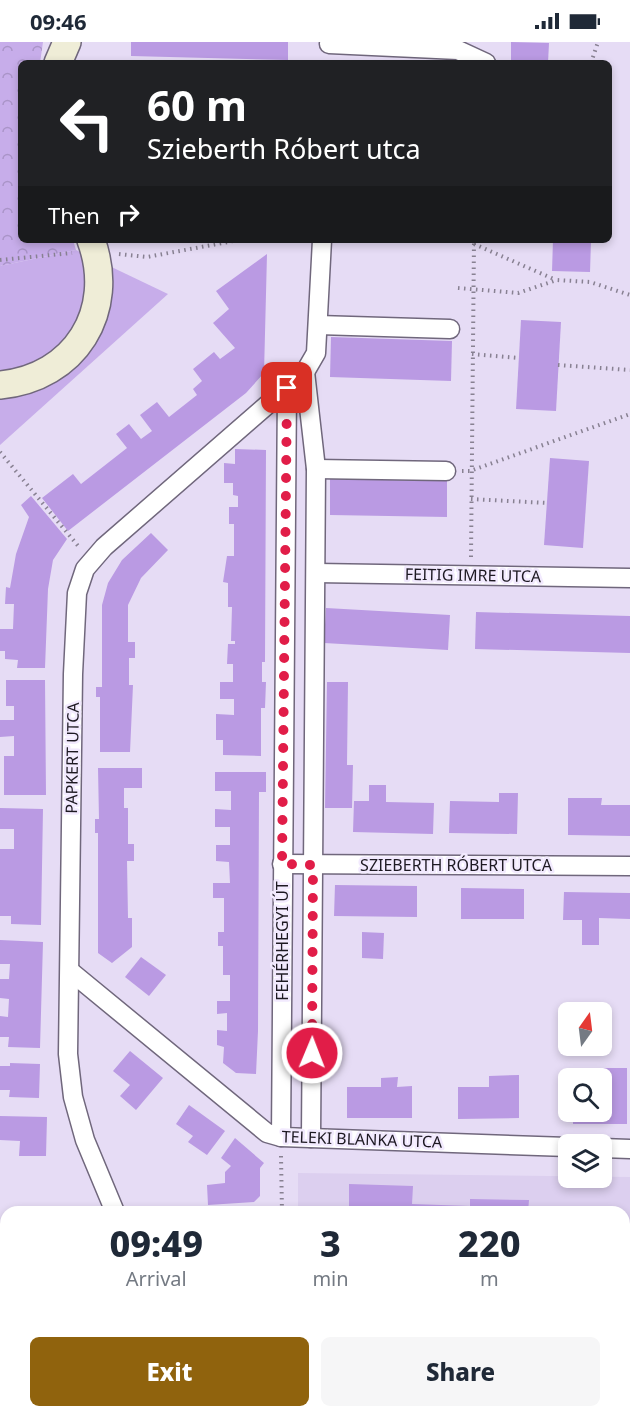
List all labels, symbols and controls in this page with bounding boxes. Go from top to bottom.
text: 09:46 [30,6,87,36]
text: 60 m [147,76,247,133]
icon: left [48,84,126,162]
text: Szieberth Róbert utca [147,130,421,167]
icon: right [112,198,145,231]
text: Then [48,200,100,230]
pin [261,362,312,413]
icon: arrive [270,371,303,404]
street label: FEITIG IMRE UTCA [405,563,542,587]
street label: PAPKERT UTCA [60,701,84,814]
street label: SZIEBERTH RÓBERT UTCA [360,854,553,876]
street label: FEHÉRHEGYI ÚT [271,881,293,1001]
north arrow [558,1002,612,1056]
map controls [558,1002,612,1188]
position arrow [280,1021,344,1085]
button: search [558,1068,612,1122]
street label: TELEKI BLANKA UTCA [281,1125,443,1153]
button: layers [558,1134,612,1188]
text: 09:49 [109,1219,203,1268]
text: 3 [320,1219,341,1268]
text: 220 [458,1219,521,1268]
text: Arrival [126,1265,187,1292]
text: min [312,1265,349,1292]
text: m [480,1265,499,1292]
button: Exit [30,1337,309,1406]
button: Share [321,1337,600,1406]

